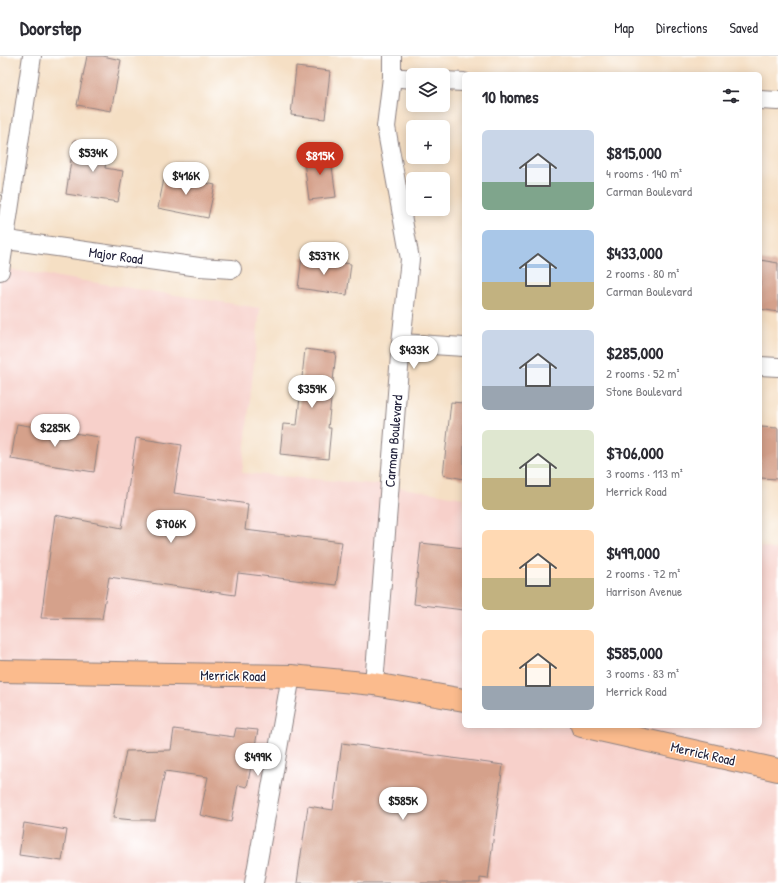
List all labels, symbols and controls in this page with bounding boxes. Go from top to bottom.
text: Doorstep [20,15,81,41]
text: Map [614,18,634,37]
text: Directions [656,18,707,37]
text: Saved [729,18,758,37]
map controls [406,68,450,216]
button: layers [406,68,450,112]
text: 10 homes [482,85,539,108]
icon: filters [720,85,742,107]
button: + [406,120,450,164]
pin: $534K [65,139,121,173]
text: $815,000 [606,141,662,164]
pin: $815K [292,142,348,176]
text: $534K [78,143,108,161]
text: $815K [305,146,335,164]
icon: home [514,146,562,194]
pin: $416K [158,162,214,196]
text: 4 rooms · 140 m² [606,164,682,182]
text: $416K [172,166,200,184]
button: − [406,172,450,216]
text: Carman Boulevard [606,182,692,200]
text: $433,000 [606,241,663,264]
street label: Major Road [88,242,145,269]
pin: $537K [296,242,352,276]
text: $537K [308,246,340,264]
icon: home [514,246,562,294]
text: 2 rooms · 80 m² [606,264,679,282]
text: Carman Boulevard [606,282,692,300]
pin: $433K [386,336,442,370]
text: $433K [399,340,429,358]
text: $285,000 [606,341,663,364]
icon: home [514,346,562,394]
text: 2 rooms · 52 m² [606,364,679,382]
pin: $359K [284,375,340,409]
text: $359K [297,379,327,397]
text: Stone Boulevard [606,382,682,400]
street label: Carman Boulevard [379,393,407,488]
pin: $285K [27,414,83,448]
text: $285K [40,418,70,436]
text: $706,000 [606,441,664,464]
icon: home [514,446,562,494]
text: 3 rooms · 113 m² [606,464,683,482]
text: Merrick Road [606,482,667,500]
pin: $706K [143,510,199,544]
text: $706K [156,514,186,532]
text: $499,000 [606,541,660,564]
icon: home [514,546,562,594]
text: 2 rooms · 72 m² [606,564,680,582]
text: Harrison Avenue [606,582,682,600]
text: $585,000 [606,641,663,664]
icon: home [514,646,562,694]
text: 3 rooms · 83 m² [606,664,679,682]
street label: Merrick Road [200,665,266,685]
text: Merrick Road [606,682,667,700]
street label: Merrick Road [669,736,737,770]
pin: $499K [230,743,286,777]
text: $499K [244,747,272,765]
pin: $585K [375,787,431,821]
text: $585K [388,791,418,809]

